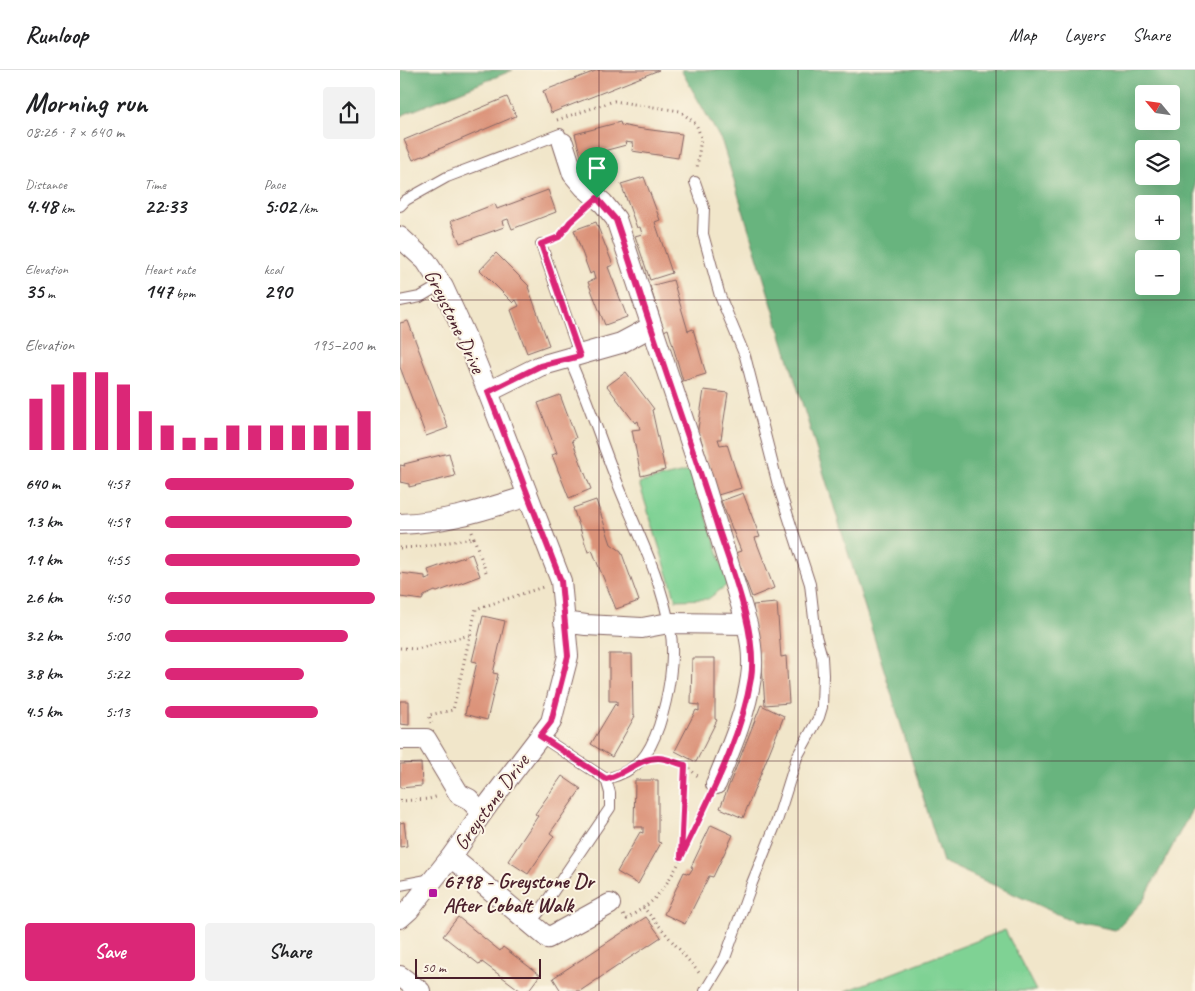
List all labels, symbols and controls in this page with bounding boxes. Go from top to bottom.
text: Runloop [25,20,88,50]
text: Map [1009,24,1037,46]
text: Layers [1065,24,1104,46]
text: Share [1132,24,1170,46]
text: Morning run [25,85,147,120]
north arrow [1135,85,1180,130]
map controls [1135,85,1180,295]
button: share [323,87,375,139]
text: 08:26 · 7 × 640 m [25,122,124,142]
button: layers [1135,140,1180,185]
pin [576,147,618,198]
icon: arrive [583,154,611,182]
text: Distance [25,176,67,193]
text: Time [144,176,166,193]
text: Pace [264,176,285,193]
text: 4.48 [25,193,58,219]
text: 22:33 [144,193,186,219]
text: 5:02 [264,193,296,219]
button: + [1135,195,1180,240]
text: km [58,200,75,217]
text: /km [296,200,318,217]
button: − [1135,250,1180,295]
text: Elevation [25,261,68,278]
text: Heart rate [144,261,195,278]
text: kcal [264,261,282,278]
street label: Greystone Drive [419,265,492,378]
text: 35 [25,278,44,304]
text: 147 [144,278,173,304]
text: 290 [264,278,292,304]
text: m [44,285,55,302]
text: bpm [173,285,195,302]
text: Elevation [25,335,74,355]
text: 195–200 m [312,335,375,355]
text: 640 m [25,474,60,494]
text: 4:57 [105,474,130,494]
text: 1.3 km [25,512,62,532]
text: 4:59 [105,512,130,532]
text: 1.9 km [25,550,62,570]
text: 4:55 [105,550,130,570]
text: 2.6 km [25,588,63,608]
text: 4:50 [105,588,130,608]
text: 3.2 km [25,626,62,646]
text: 5:00 [105,626,130,646]
text: 3.8 km [25,664,62,684]
text: 5:22 [105,664,130,684]
text: 4.5 km [25,702,62,722]
text: 5:13 [105,702,130,722]
street label: Greystone Drive [447,748,535,855]
place label: 6798 - Greystone Dr After Cobalt Walk [443,868,596,918]
marker: 6798 - Greystone Dr After Cobalt Walk [427,887,439,899]
button: Save [25,923,195,981]
button: Share [205,923,375,981]
scale bar [415,956,541,979]
text: 50 m [422,959,446,976]

